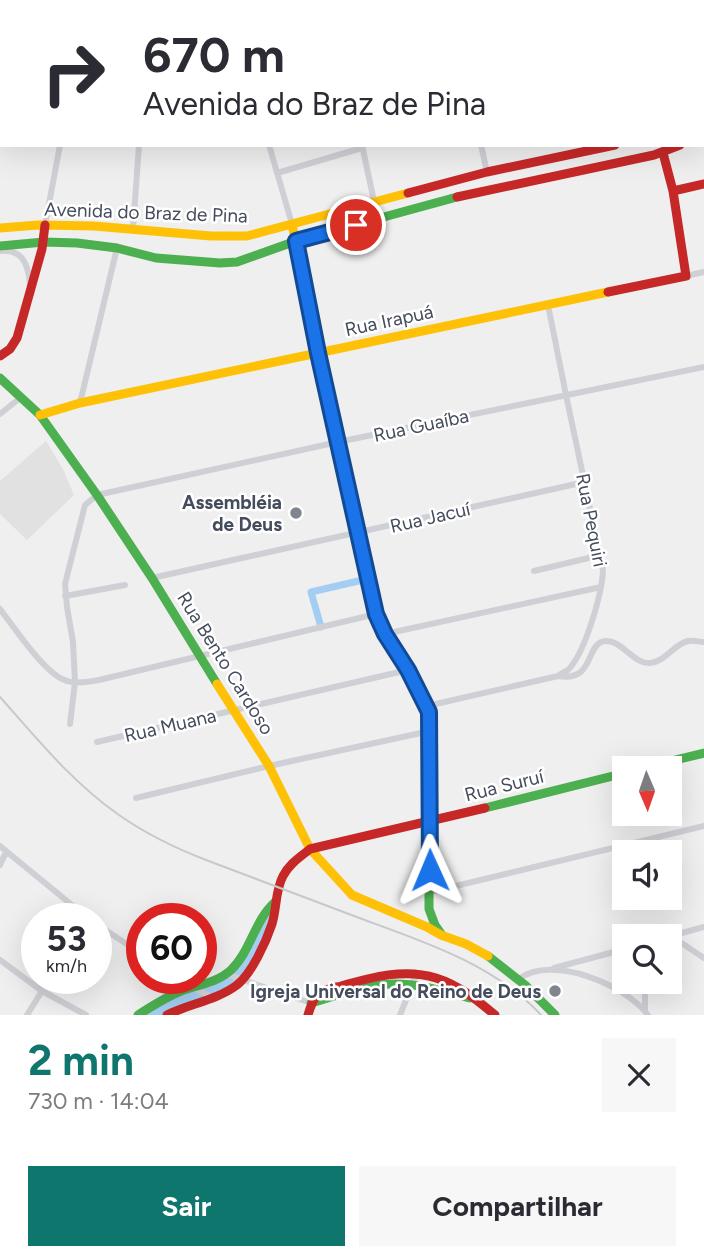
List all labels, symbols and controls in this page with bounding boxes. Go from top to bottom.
text: 670 m [143,25,285,84]
icon: right [28,28,119,119]
text: Avenida do Braz de Pina [143,85,486,123]
pin [326,195,386,255]
street label: Avenida do Braz de Pina [44,197,248,228]
icon: arrive [337,206,375,244]
street label: Rua Irapuá [343,300,435,341]
street label: Rua Guaíba [371,404,471,447]
street label: Rua Pequiri [571,471,612,569]
place label: Assembléia de Deus [182,491,282,536]
street label: Rua Jacuí [388,497,474,538]
marker: Assembléia de Deus [288,505,304,521]
street label: Rua Bento Cardoso [172,588,279,739]
street label: Rua Muana [122,704,218,747]
north arrow [612,756,682,826]
map controls [612,756,682,994]
street label: Rua Suruí [462,764,548,806]
position arrow [393,833,467,907]
button: sound [612,840,682,910]
speed limit sign: 60 [126,903,217,994]
text: 53 [47,918,86,960]
button: search [612,924,682,994]
text: km/h [46,955,87,977]
place label: Igreja Universal do Reino de Deus [250,980,541,1003]
marker: Igreja Universal do Reino de Deus [547,983,563,999]
text: 2 min [28,1035,134,1086]
button: close [602,1038,676,1112]
text: 730 m · 14:04 [28,1087,169,1115]
button: Sair [28,1166,345,1246]
button: Compartilhar [359,1166,676,1246]

